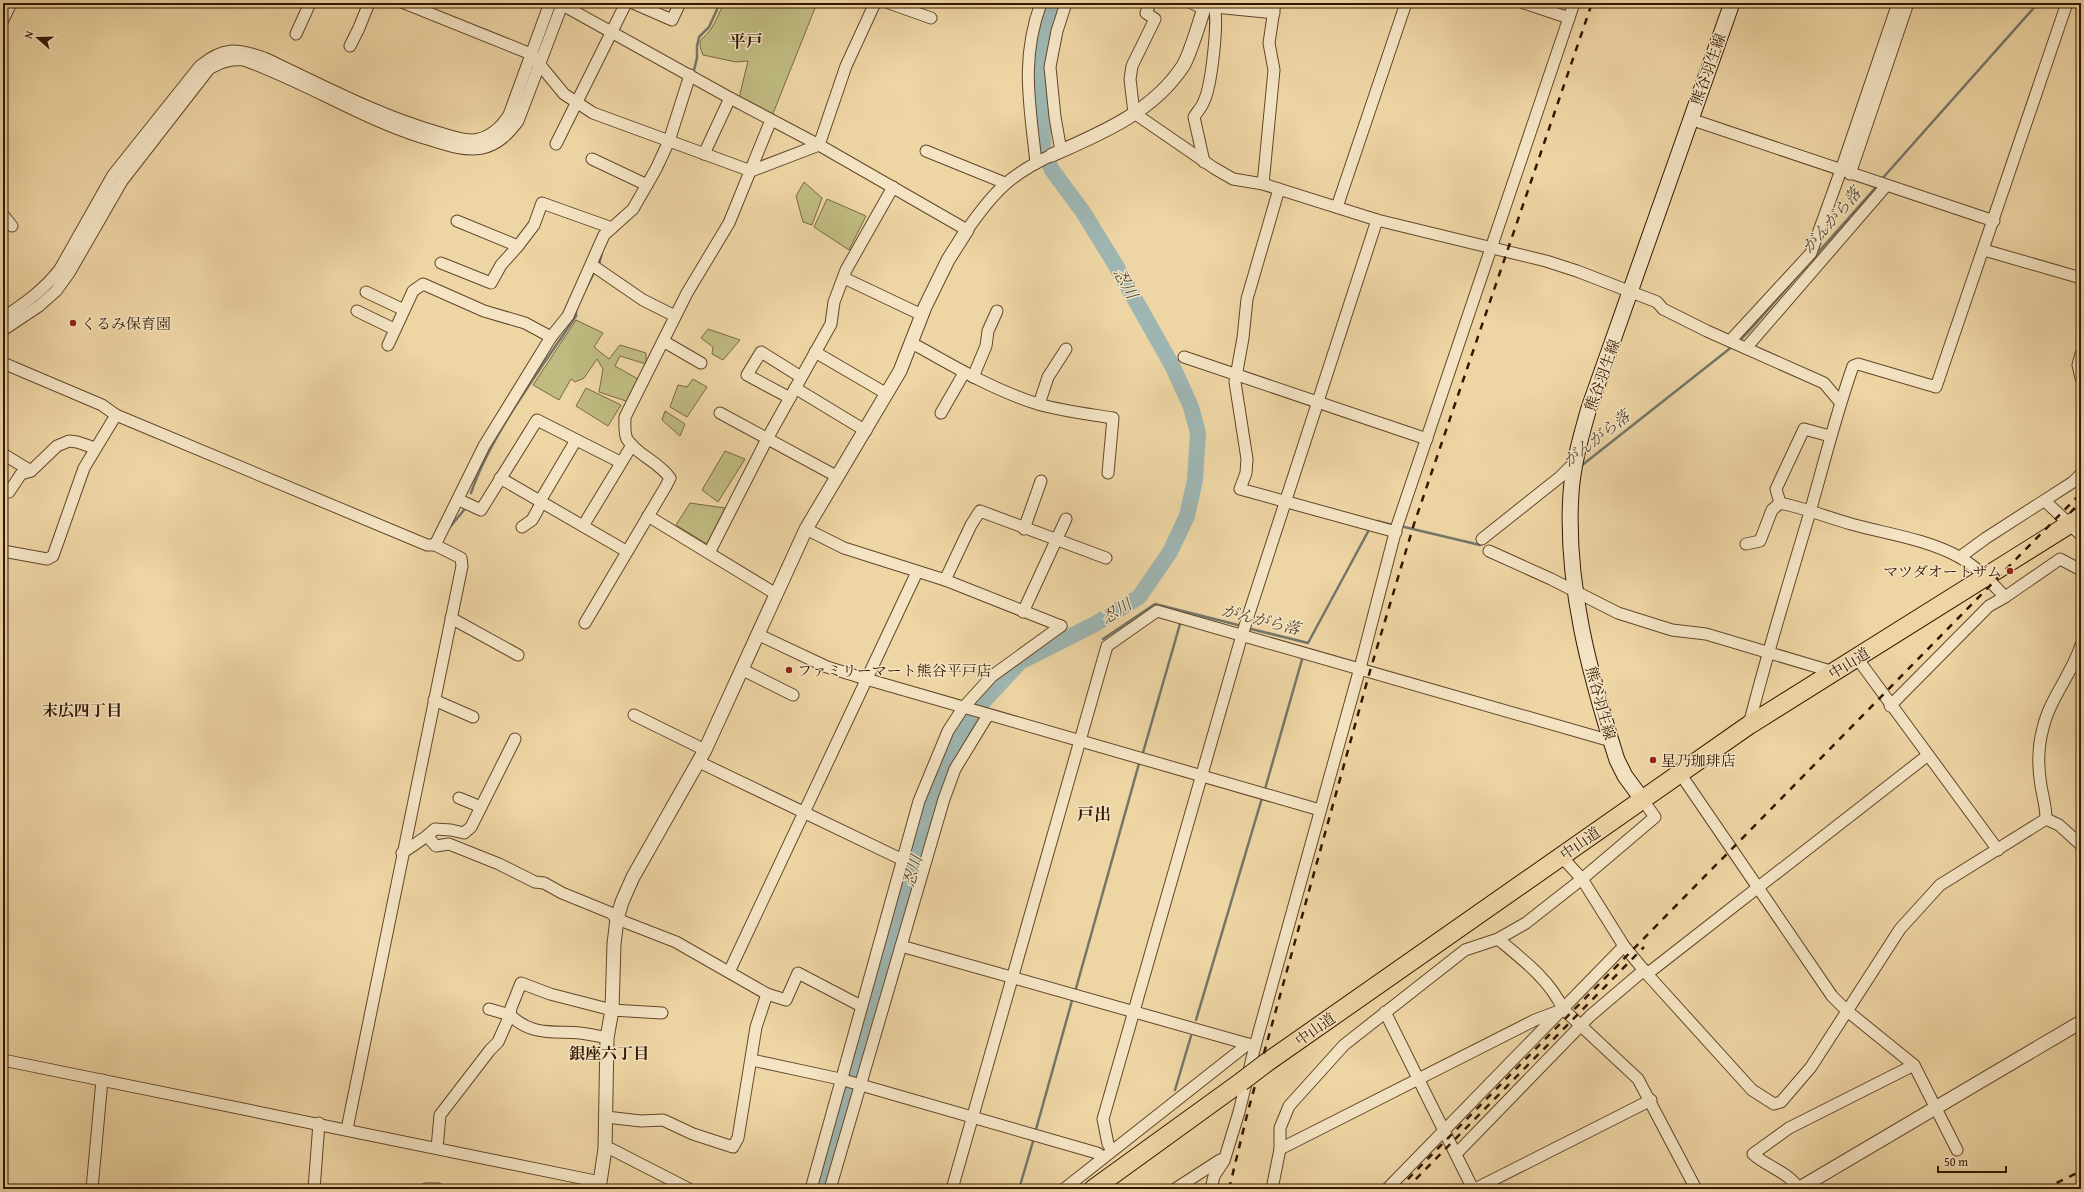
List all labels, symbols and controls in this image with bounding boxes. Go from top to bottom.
north arrow [18,18,58,58]
text: N [20,28,38,41]
district label: 平戸 [729,28,763,53]
street label: 熊谷羽生線 [1685,30,1731,108]
water label: がんがら落 [1796,180,1868,258]
water label: 忍川 [1108,263,1145,305]
place label: くるみ保育園 [81,313,171,334]
marker: くるみ保育園 [68,318,78,328]
street label: 熊谷羽生線 [1579,336,1625,414]
water label: がんがら落 [1557,402,1637,472]
place label: マツダオートザム [1883,561,2002,582]
marker: マツダオートザム [2005,566,2015,576]
water label: 忍川 [1096,591,1138,630]
water label: がんがら落 [1219,598,1306,641]
street label: 中山道 [1824,642,1874,684]
place label: ファミリーマート熊谷平戸店 [797,660,992,681]
street label: 熊谷羽生線 [1581,664,1621,742]
marker: ファミリーマート熊谷平戸店 [784,665,794,675]
district label: 末広四丁目 [42,698,122,722]
place label: 星乃珈琲店 [1661,750,1736,771]
marker: 星乃珈琲店 [1648,755,1658,765]
district label: 戸出 [1077,801,1111,826]
street label: 中山道 [1556,821,1604,865]
water label: 忍川 [896,850,928,890]
street label: 中山道 [1291,1007,1339,1051]
district label: 銀座六丁目 [569,1041,649,1065]
scale bar [1938,1148,2006,1174]
text: 50 m [1944,1153,1968,1170]

